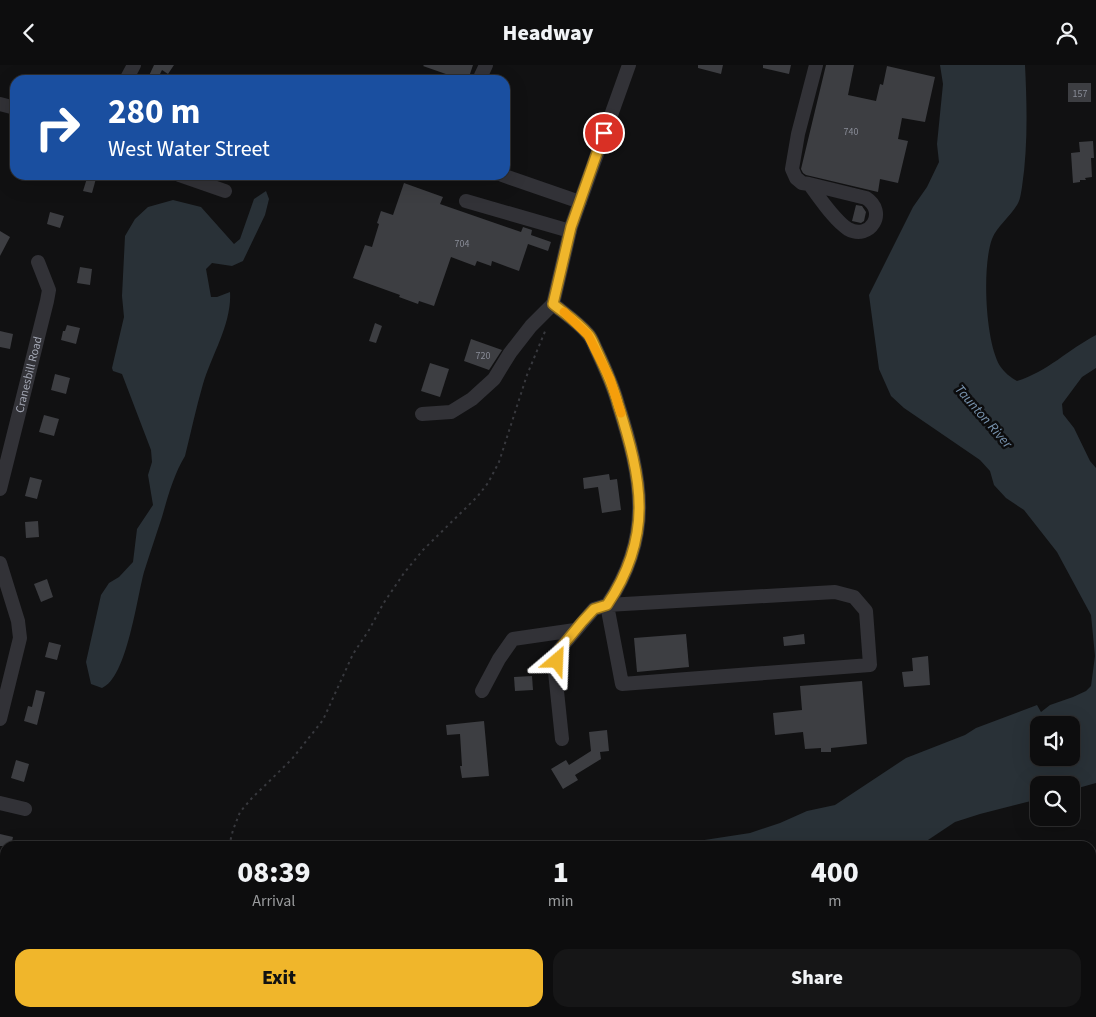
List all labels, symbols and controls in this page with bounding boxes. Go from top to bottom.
text: Headway [502,17,594,49]
icon: back [15,19,43,47]
icon: person [1053,19,1081,47]
text: 280 m [108,87,200,137]
house number: 157 [1073,87,1087,101]
icon: right [25,95,90,160]
pin [583,112,625,154]
icon: arrive [590,119,618,147]
house number: 740 [844,125,858,139]
text: West Water Street [108,133,270,165]
house number: 704 [455,237,469,251]
street label: Cranesbill Road [11,335,47,415]
house number: 720 [476,349,490,363]
water label: Taunton River [950,380,1017,454]
position arrow [530,634,582,686]
map controls [1030,716,1080,826]
button: sound [1030,716,1080,766]
button: search [1030,776,1080,826]
text: 08:39 [237,851,311,894]
text: 1 [553,851,569,894]
text: 400 [811,851,859,894]
text: Arrival [252,890,295,912]
text: min [548,890,574,912]
text: m [828,890,841,912]
button: Exit [15,949,543,1007]
button: Share [553,949,1081,1007]

